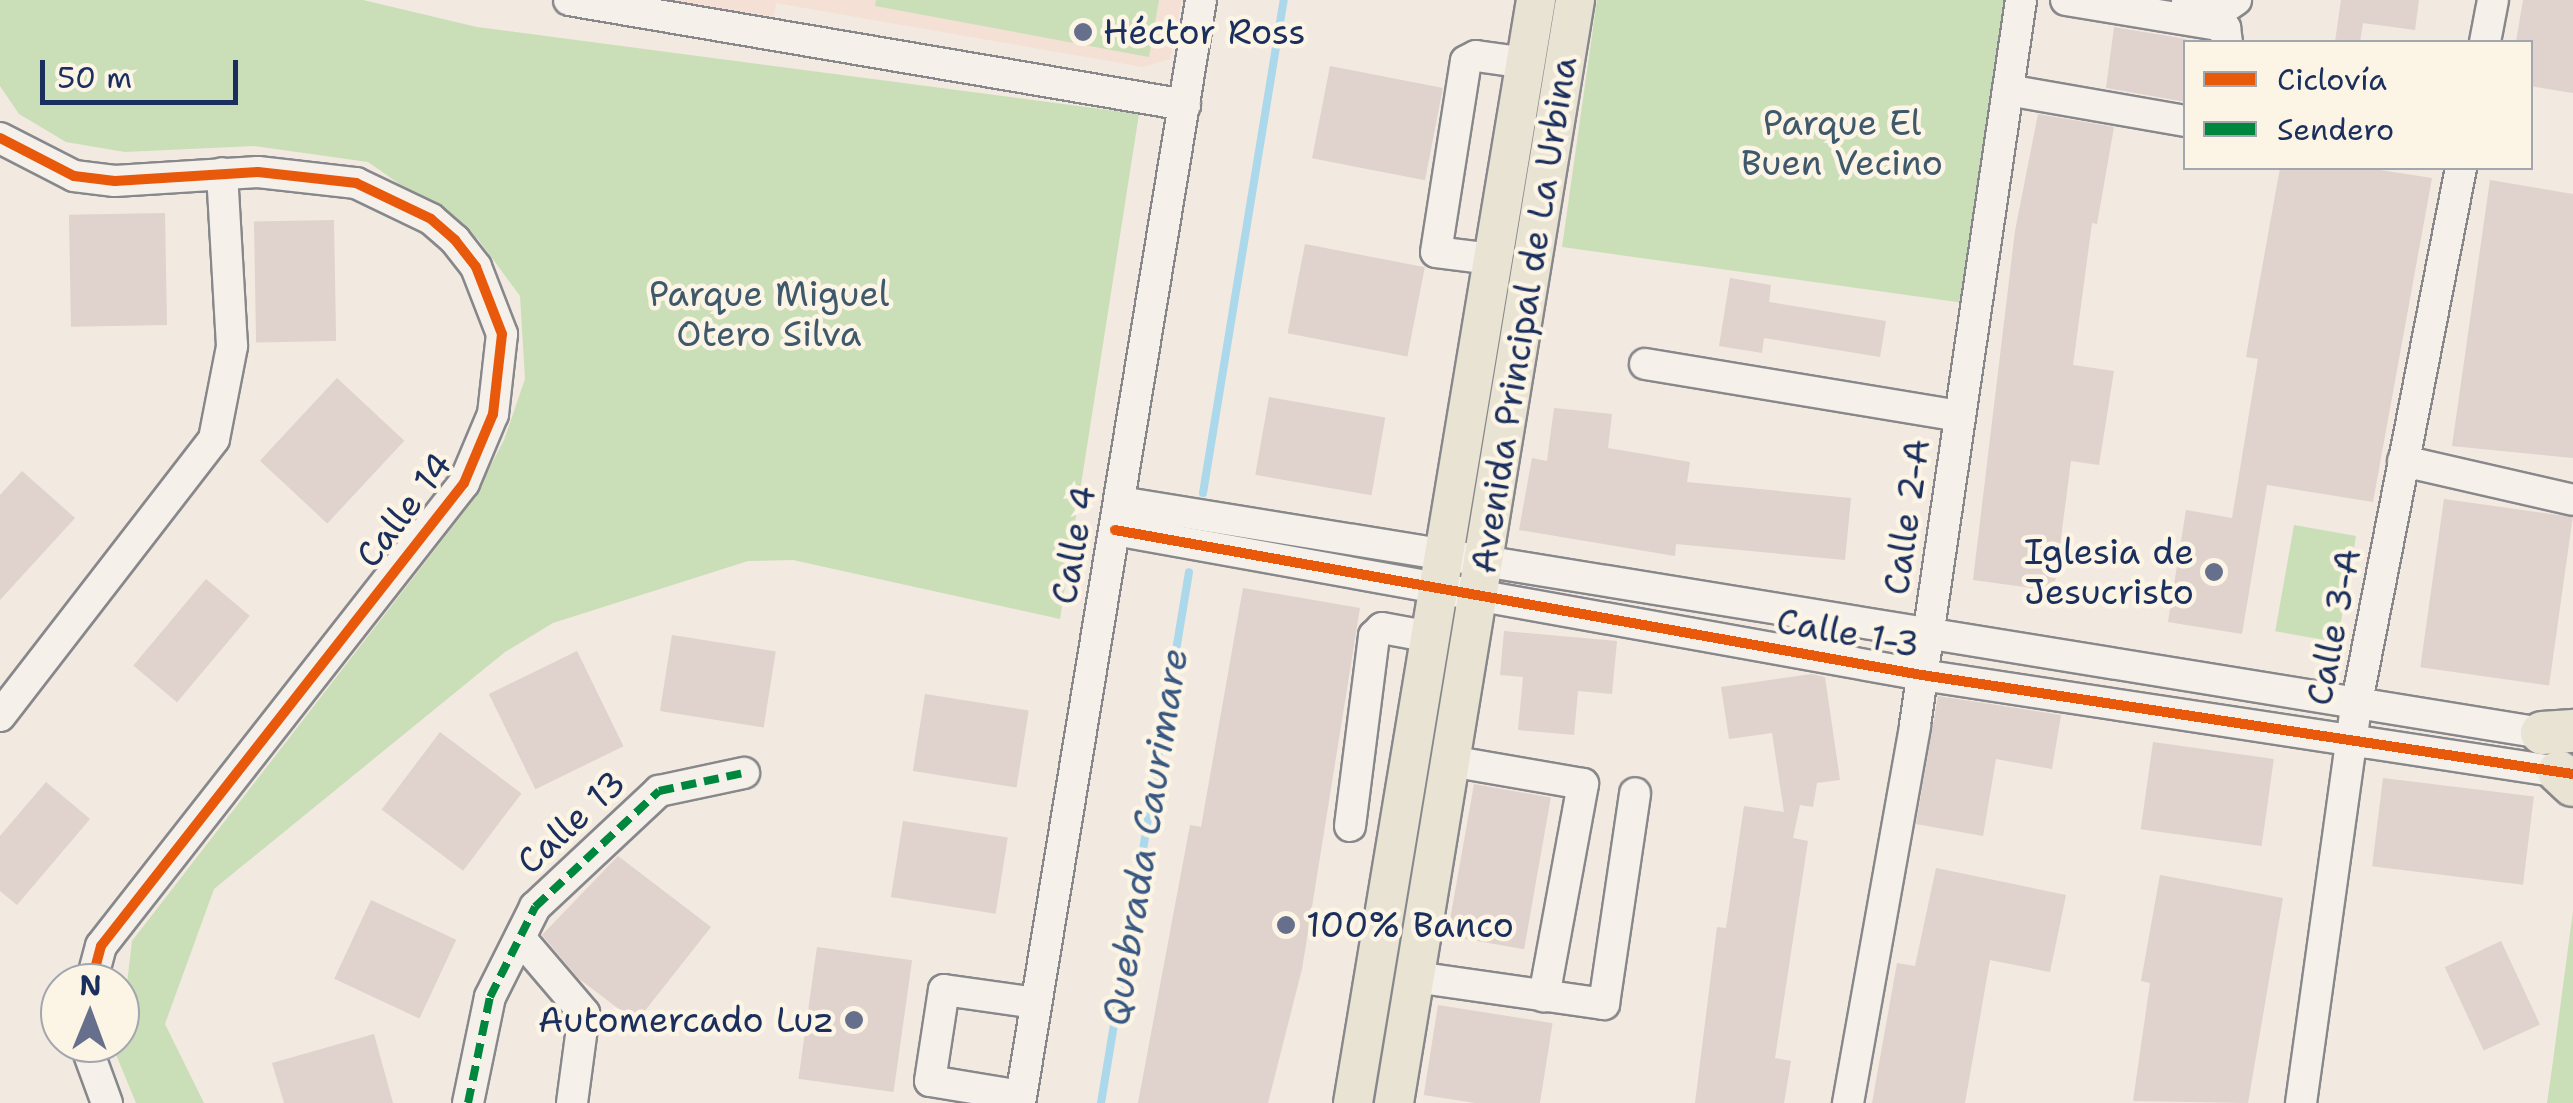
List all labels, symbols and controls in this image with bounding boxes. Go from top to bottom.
place label: Héctor Ross [1103,11,1306,53]
marker: Héctor Ross [1072,21,1094,43]
scale bar [45,40,242,102]
legend [2183,40,2533,170]
street label: Avenida Principal de La Urbina [1462,54,1586,576]
text: 50 m [57,57,132,98]
text: Ciclovía [2277,59,2387,100]
park label: Parque El Buen Vecino [1741,102,1943,184]
text: Sendero [2277,109,2394,150]
park label: Parque Miguel Otero Silva [649,273,889,355]
street label: Calle 2-A [1875,436,1939,598]
street label: Calle 14 [347,444,461,576]
street label: Calle 4 [1043,482,1105,608]
place label: Iglesia de Jesucristo [2024,531,2194,613]
street label: Calle 3-A [2298,545,2370,709]
marker: Iglesia de Jesucristo [2203,561,2225,583]
street label: Calle 1-3 [1773,600,1923,666]
water label: Quebrada Caurimare [1093,645,1197,1029]
street label: Calle 13 [508,761,634,883]
place label: 100% Banco [1306,904,1514,946]
marker: 100% Banco [1275,914,1297,936]
north arrow [40,963,140,1063]
text: N [79,966,102,1004]
place label: Automercado Luz [538,999,834,1041]
marker: Automercado Luz [843,1009,865,1031]

